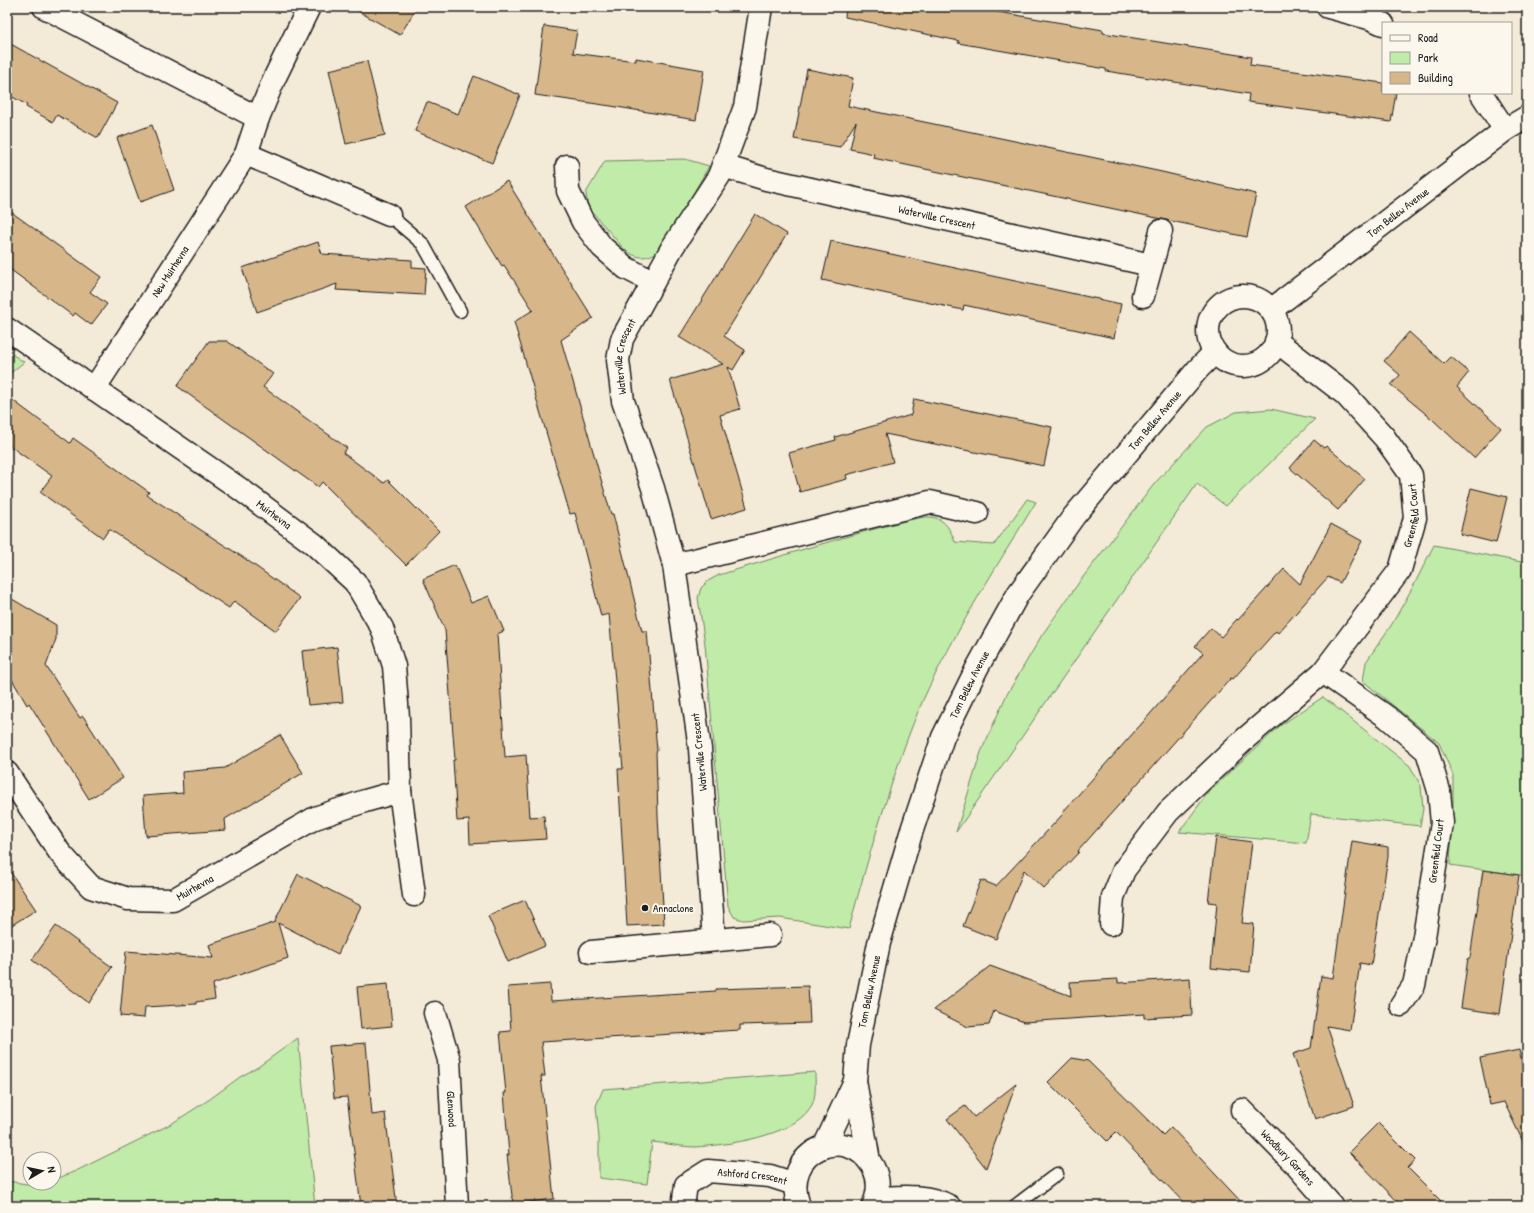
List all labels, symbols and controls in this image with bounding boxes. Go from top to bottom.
legend [1382,22,1512,94]
text: Road [1418,29,1438,46]
text: Park [1418,49,1438,66]
text: Building [1418,69,1453,86]
street label: Tom Bellew Avenue [1364,184,1432,241]
street label: Waterville Crescent [897,202,977,233]
street label: New Muirhevna [148,243,192,300]
street label: Waterville Crescent [611,316,639,395]
street label: Tom Bellew Avenue [1125,387,1184,453]
street label: Greenfield Court [1400,483,1422,549]
street label: Muirhevna [254,497,295,532]
street label: Tom Bellew Avenue [946,647,993,721]
street label: Waterville Crescent [688,712,710,792]
street label: Greenfield Court [1425,818,1447,884]
street label: Muirhevna [174,871,216,904]
place label: Annaclone [653,901,694,915]
marker: Annaclone [640,903,650,913]
street label: Tom Bellew Avenue [855,953,883,1029]
street label: Glenwood [444,1091,460,1128]
street label: Woodbury Gardens [1258,1126,1318,1188]
north arrow [22,1151,62,1191]
text: N [45,1165,59,1174]
street label: Ashford Crescent [717,1165,789,1188]

